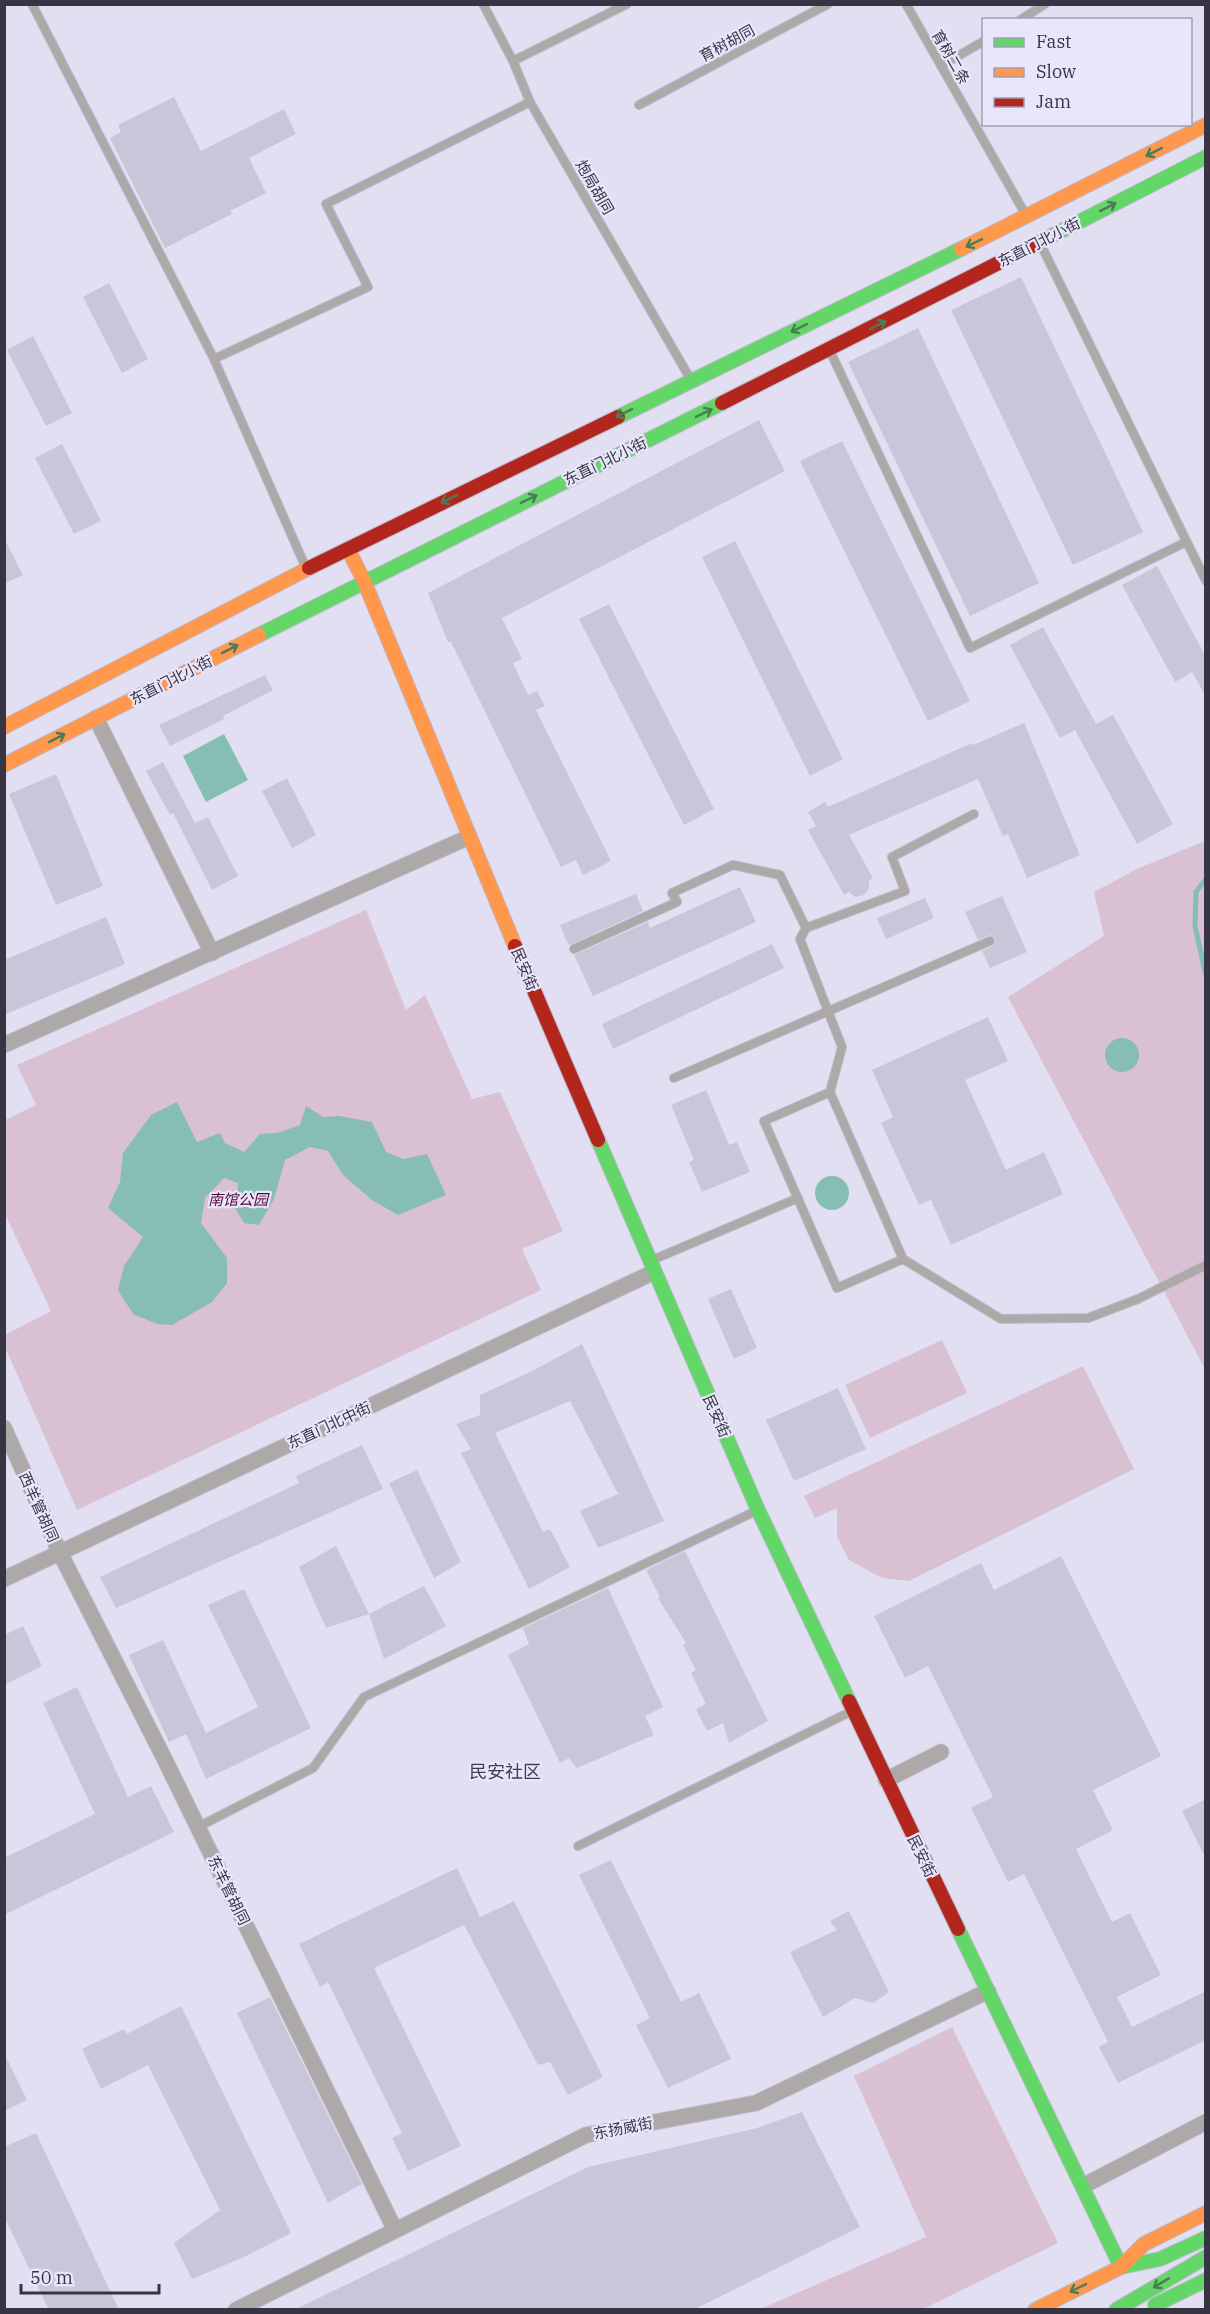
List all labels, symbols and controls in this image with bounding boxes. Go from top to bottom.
legend [982,18,1192,126]
street label: 育树胡同 [696,21,758,65]
street label: 育树二条 [928,26,974,88]
text: Fast [1036,30,1071,53]
text: Slow [1036,60,1076,83]
text: Jam [1036,90,1071,113]
one-way arrow [1145,147,1163,158]
street label: 炮局胡同 [572,156,618,218]
one-way arrow [1098,201,1116,212]
street label: 东直门北小街 [995,213,1083,271]
one-way arrow [966,237,984,249]
one-way arrow [869,319,887,330]
one-way arrow [790,322,808,334]
one-way arrow [695,406,713,418]
one-way arrow [615,408,633,419]
street label: 东直门北小街 [560,433,650,489]
one-way arrow [520,493,538,504]
one-way arrow [440,494,458,505]
one-way arrow [221,643,239,655]
street label: 东直门北小街 [127,651,215,709]
one-way arrow [47,732,65,744]
street label: 民安街 [507,945,543,993]
park label: 南馆公园 [208,1190,270,1209]
street label: 民安街 [699,1392,735,1440]
street label: 东直门北中街 [284,1397,374,1453]
street label: 西羊管胡同 [15,1469,63,1545]
district label: 民安社区 [469,1760,541,1783]
street label: 民安街 [904,1832,940,1880]
street label: 东羊管胡同 [204,1852,254,1928]
street label: 东扬威街 [592,2113,654,2143]
scale bar [21,2257,159,2295]
text: 50 m [30,2266,73,2289]
one-way arrow [1153,2277,1170,2289]
one-way arrow [1069,2283,1087,2295]

